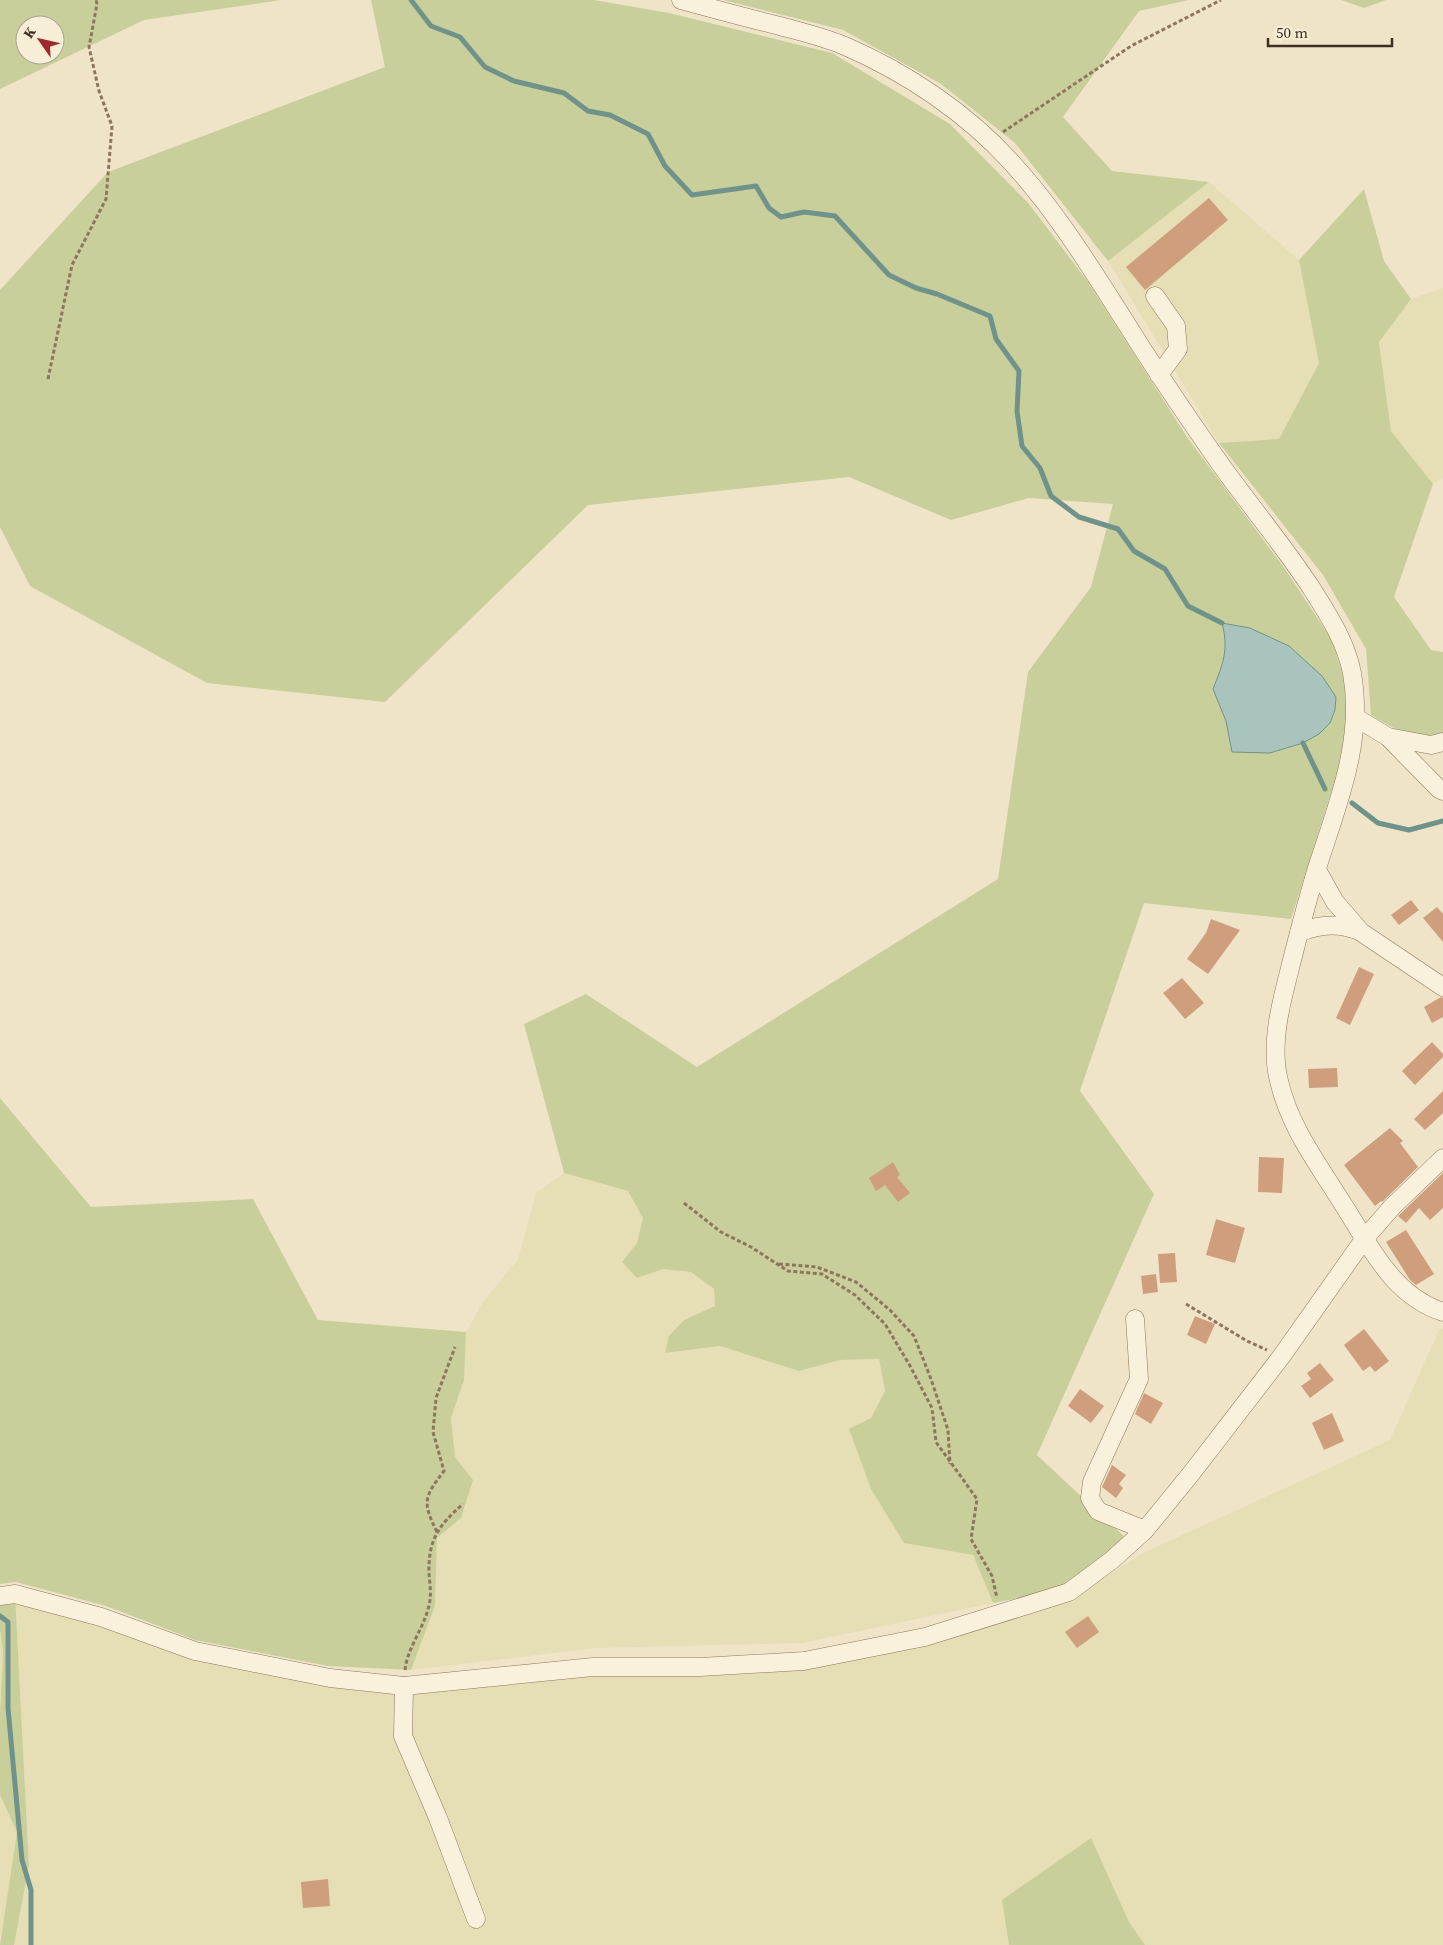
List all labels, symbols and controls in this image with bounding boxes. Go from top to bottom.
north arrow [15,15,65,65]
scale bar [1268,15,1392,47]
text: 50 m [1276,22,1308,43]
text: K [18,23,40,42]

